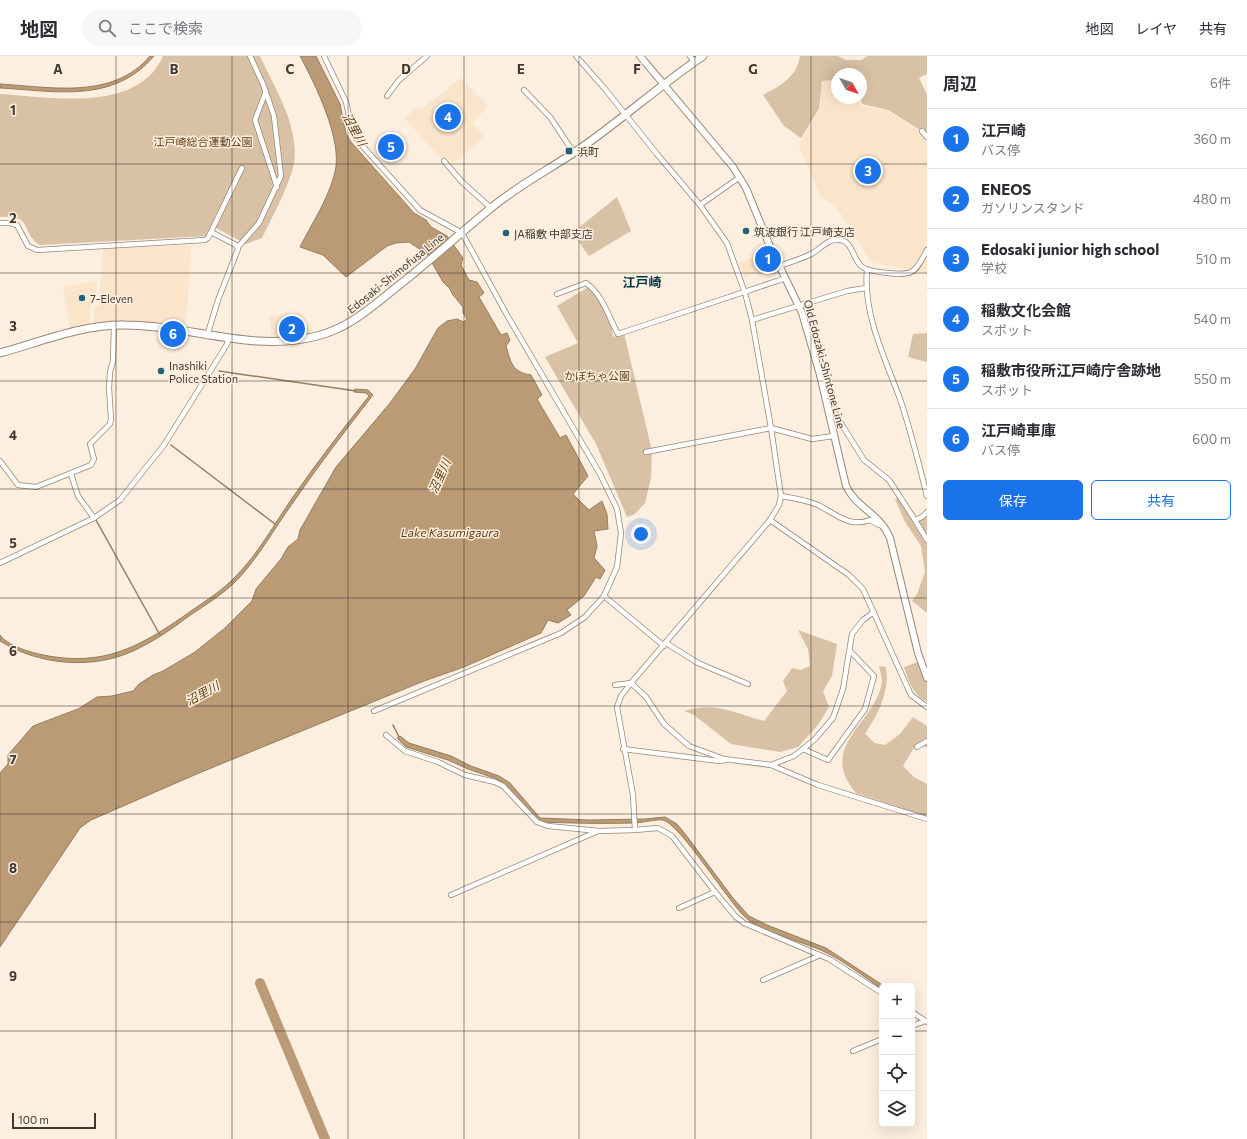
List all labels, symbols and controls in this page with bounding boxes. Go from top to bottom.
search box [82,10,362,46]
text: 地図 [20,17,58,40]
icon: search [96,17,118,39]
text: ここで検索 [128,19,203,37]
text: 地図 [1085,20,1113,37]
text: レイヤ [1135,20,1177,37]
text: 共有 [1199,20,1227,37]
text: A [53,61,63,77]
text: B [170,61,179,77]
text: C [286,61,295,77]
text: D [401,61,411,77]
text: E [517,61,525,77]
text: F [633,61,641,77]
text: G [748,61,758,77]
north arrow [831,68,867,104]
text: 周辺 [943,73,977,94]
text: 6件 [1210,75,1231,91]
text: 1 [10,102,16,118]
pin: 4 [435,102,461,132]
water label: 沼里川 [340,110,371,150]
text: 江戸崎 [981,121,1026,139]
text: 1 [953,131,959,147]
text: 360 m [1193,131,1231,147]
pin: 5 [378,132,404,162]
park label: 江戸崎総合運動公園 [154,135,253,148]
text: バス停 [981,142,1020,158]
place label: 浜町 [577,145,599,158]
marker: 浜町 [564,146,574,156]
pin: 3 [855,156,881,186]
text: ENEOS [981,180,1031,198]
text: 2 [952,191,960,207]
text: 480 m [1193,191,1231,207]
text: ガソリンスタンド [981,200,1085,216]
text: 2 [9,210,17,226]
place label: 筑波銀行 江戸崎支店 [754,225,855,238]
marker: 筑波銀行 江戸崎支店 [741,226,751,236]
place label: JA稲敷 中部支店 [514,227,593,241]
marker: JA稲敷 中部支店 [501,228,511,238]
street label: Edosaki-Shimofusa Line [344,230,446,316]
text: Edosaki junior high school [981,240,1159,258]
pin: 1 [755,244,781,274]
text: 3 [952,251,960,267]
text: 510 m [1196,251,1231,267]
text: 学校 [981,260,1007,276]
district label: 江戸崎 [622,274,662,290]
place label: 7-Eleven [90,292,133,305]
marker: 7-Eleven [77,293,87,303]
street label: Old Edozaki-Shintone Line [802,298,848,430]
text: 稲敷文化会館 [981,301,1071,319]
text: 4 [952,311,960,327]
text: 540 m [1193,311,1231,327]
pin: 2 [279,314,305,344]
text: 3 [9,318,17,334]
pin: 6 [160,319,186,349]
text: スポット [981,322,1033,338]
place label: Inashiki Police Station [169,359,238,385]
text: 稲敷市役所江戸崎庁舎跡地 [981,361,1161,379]
marker: Inashiki Police Station [156,366,166,376]
park label: かぼちゃ公園 [564,369,630,382]
text: 5 [952,371,960,387]
text: 550 m [1194,371,1231,387]
text: スポット [981,382,1033,398]
text: 江戸崎車庫 [981,421,1056,439]
text: 4 [9,427,17,443]
text: 6 [952,431,960,447]
text: 600 m [1192,431,1231,447]
text: バス停 [981,442,1020,458]
water label: 沼里川 [425,455,454,495]
button: 保存 [943,480,1083,520]
button: 共有 [1091,480,1231,520]
your location [631,524,651,544]
water label: Lake Kasumigaura [401,525,499,539]
text: 5 [9,535,17,551]
text: 6 [9,643,17,659]
water label: 沼里川 [183,677,223,708]
text: 7 [9,751,17,767]
text: 8 [9,860,17,876]
text: 9 [9,968,17,984]
map controls [879,983,915,1127]
button: + [879,983,915,1019]
button: − [879,1019,915,1055]
button: locate [879,1055,915,1091]
button: layers [879,1091,915,1127]
scale bar [12,1111,96,1130]
text: 100 m [18,1113,49,1126]

